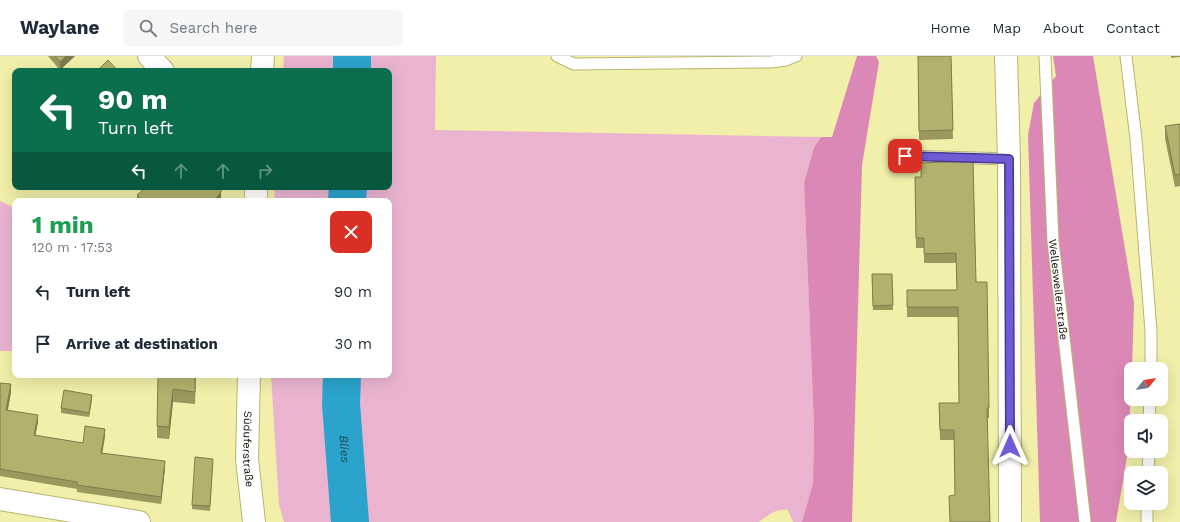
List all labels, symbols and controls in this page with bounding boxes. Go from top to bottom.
search box [123,10,403,46]
text: Waylane [20,16,99,39]
icon: search [137,17,159,39]
text: Search here [169,19,257,37]
text: Home [930,20,970,36]
text: Map [992,20,1021,36]
text: About [1043,20,1084,36]
text: Contact [1106,20,1160,36]
text: 90 m [98,83,168,116]
icon: left [32,84,84,136]
text: Turn left [98,117,173,138]
pin [888,139,922,173]
icon: arrive [894,145,916,167]
icon: left [128,160,150,182]
icon: ahead [170,160,192,182]
icon: ahead [212,160,234,182]
icon: right [254,160,276,182]
text: 1 min [32,211,94,239]
button: close [330,211,372,253]
street label: Wellesweilerstraße [1046,238,1070,341]
text: 120 m · 17:53 [32,240,112,255]
icon: left [32,281,54,303]
text: Turn left [66,283,130,301]
text: 90 m [334,283,372,301]
icon: arrive [32,333,54,355]
text: Arrive at destination [66,335,218,353]
text: 30 m [335,335,372,353]
north arrow [1124,362,1168,406]
map controls [1124,362,1168,510]
street label: Süduferstraße [240,411,256,488]
button: sound [1124,414,1168,458]
position arrow [989,425,1031,467]
water label: Blies [336,435,352,463]
button: layers [1124,466,1168,510]

